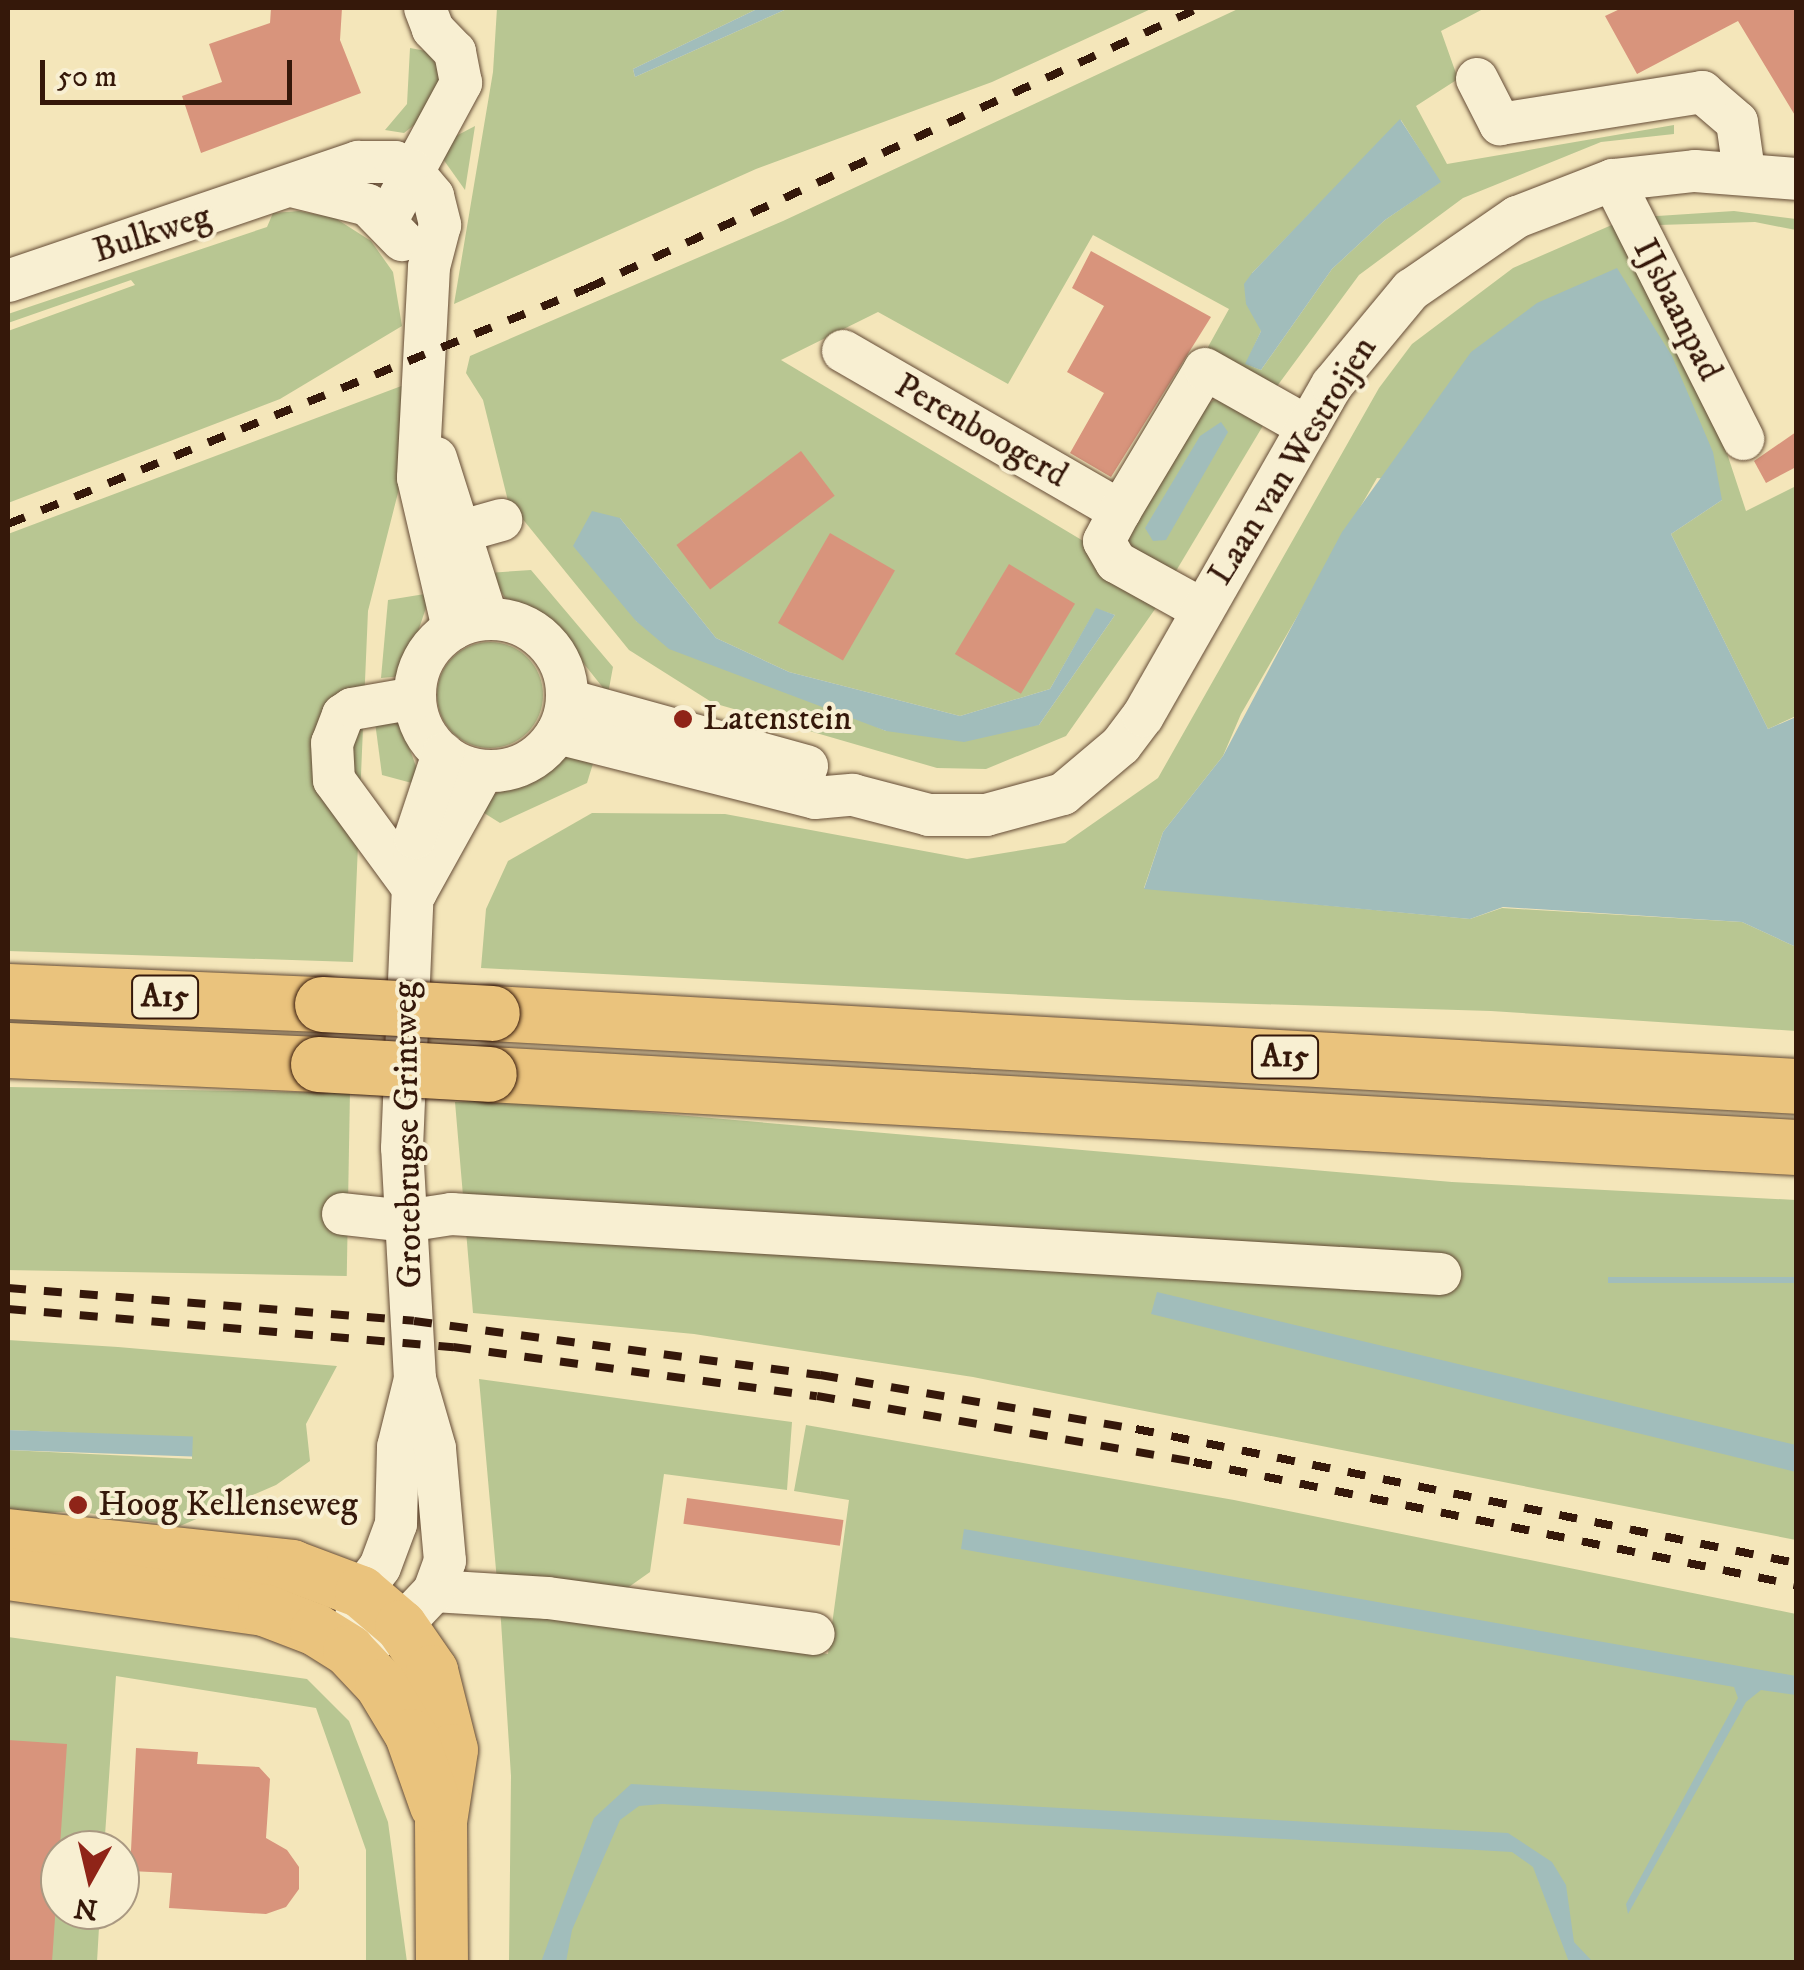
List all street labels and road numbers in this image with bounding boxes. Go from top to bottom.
street label: Bulkweg [88,195,216,273]
street label: IJsbaanpad [1623,232,1731,388]
street label: Laan van Westroijen [1200,329,1386,593]
street label: Perenboogerd [887,365,1075,497]
road number: A15 [130,970,200,1024]
street label: Grotebrugse Grintweg [384,981,432,1289]
road number: A15 [1250,1030,1320,1084]

